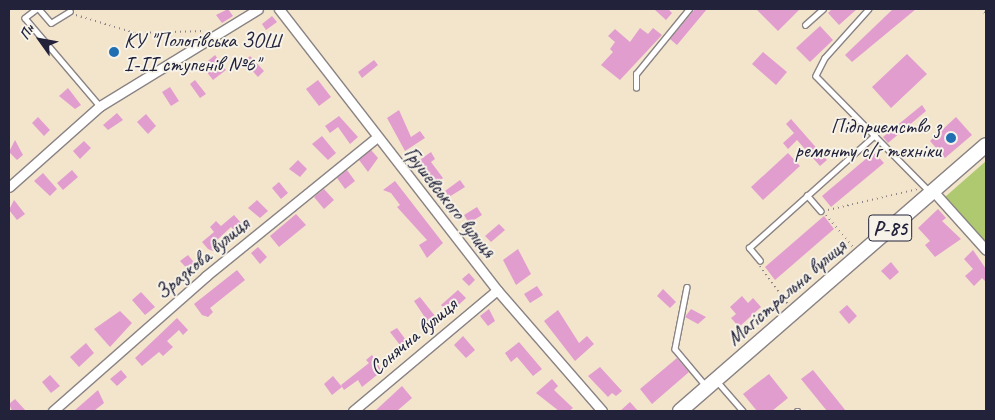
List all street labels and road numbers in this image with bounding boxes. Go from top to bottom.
street label: Грушевського вулиця [399,141,501,263]
road number: Р-85 [868,210,912,246]
street label: Зразкова вулиця [150,212,254,304]
street label: Магістральна вулиця [720,233,852,351]
street label: Сонячна вулиця [364,292,462,380]

